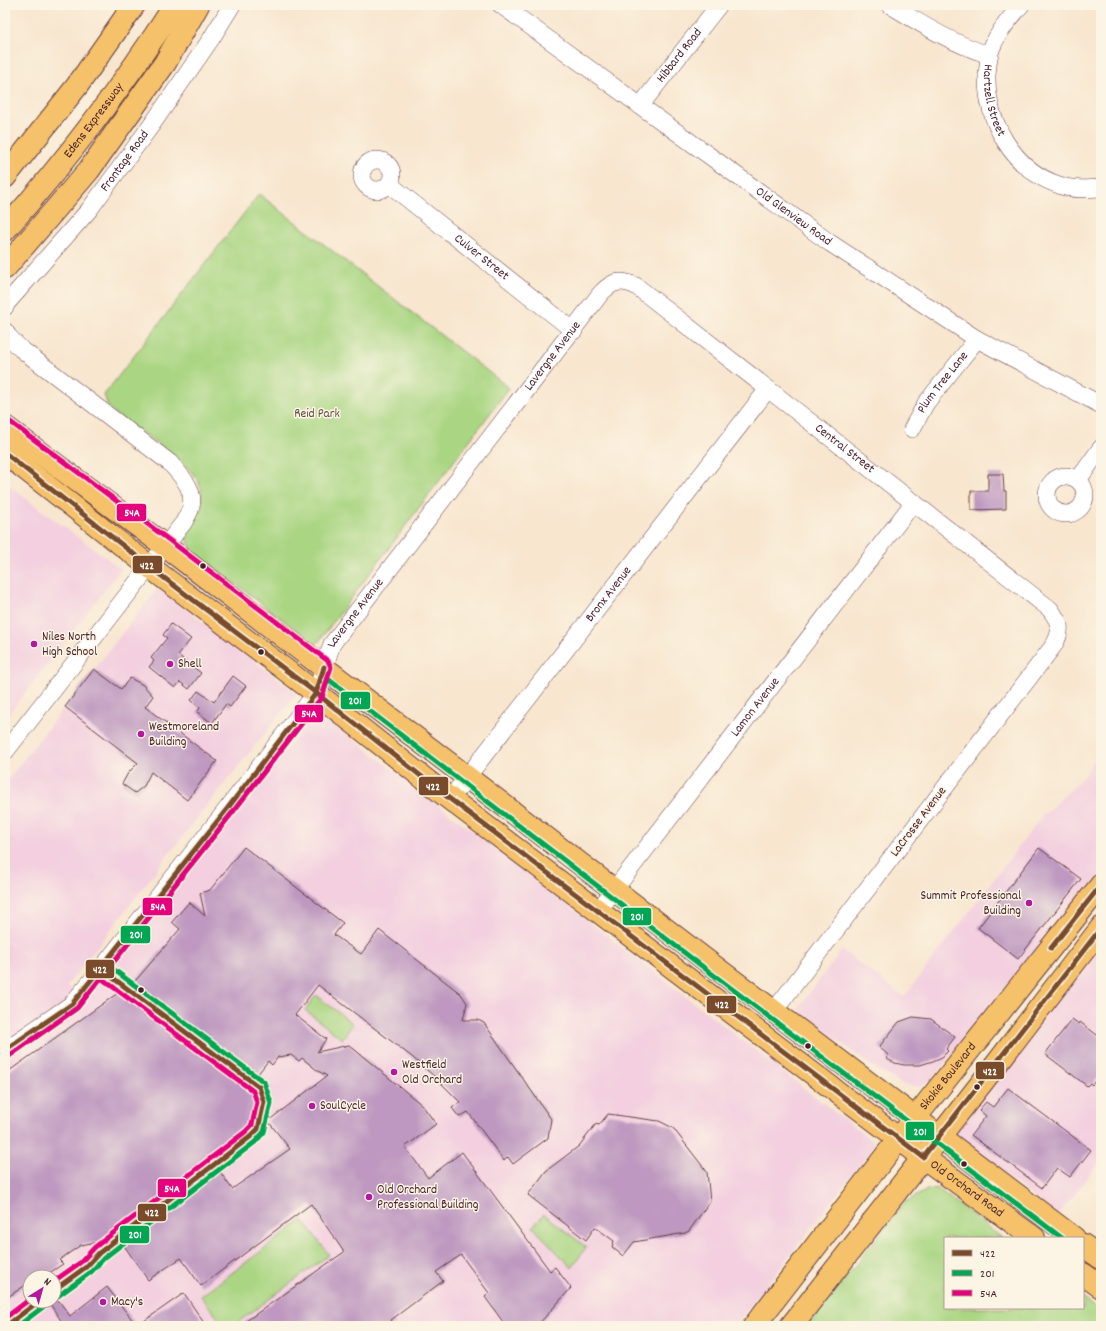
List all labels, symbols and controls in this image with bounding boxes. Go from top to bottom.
street label: Hibbard Road [652,24,707,87]
street label: Hartzell Street [977,64,1010,140]
street label: Edens Expressway [59,78,129,162]
street label: Frontage Road [96,127,154,196]
street label: Old Glenview Road [751,182,836,251]
street label: Culver Street [450,230,513,285]
street label: Lavergne Avenue [520,317,586,395]
street label: Plum Tree Lane [913,347,973,417]
park label: Reid Park [294,405,340,424]
street label: Central Street [810,419,879,478]
line badge: 54A [116,503,147,522]
text: 54A [124,506,140,522]
line badge: 422 [132,555,163,574]
text: 422 [140,559,154,575]
unlabelled marker [198,561,208,571]
street label: Bronx Avenue [581,562,637,626]
street label: Lavergne Avenue [322,574,389,650]
place label: Niles North High School [42,628,97,662]
marker: Niles North High School [29,639,39,649]
unlabelled marker [256,647,266,657]
place label: Shell [178,655,202,674]
marker: Shell [165,659,175,669]
street label: Lamon Avenue [726,673,785,741]
line badge: 201 [340,691,371,710]
text: 201 [348,694,362,710]
line badge: 54A [294,704,324,723]
text: 54A [301,707,317,723]
place label: Westmoreland Building [149,718,219,752]
marker: Westmoreland Building [136,729,146,739]
line badge: 422 [418,776,449,796]
text: 422 [426,780,440,796]
street label: LaCrosse Avenue [886,783,952,861]
place label: Summit Professional Building [921,887,1021,921]
line badge: 54A [142,897,173,916]
marker: Summit Professional Building [1024,898,1034,908]
text: 54A [150,900,166,916]
line badge: 201 [622,907,652,926]
text: 201 [630,910,644,926]
line badge: 201 [120,925,151,944]
text: 201 [129,928,143,944]
line badge: 422 [85,959,115,979]
text: 422 [93,963,107,979]
unlabelled marker [136,985,146,995]
line badge: 422 [706,995,737,1014]
text: 422 [715,998,729,1014]
street label: Skokie Boulevard [915,1039,981,1115]
unlabelled marker [803,1041,813,1051]
place label: Westfield Old Orchard [402,1056,462,1090]
line badge: 422 [975,1061,1005,1080]
text: 422 [983,1065,997,1081]
marker: Westfield Old Orchard [389,1067,399,1077]
unlabelled marker [972,1082,982,1092]
place label: SoulCycle [320,1097,366,1116]
marker: SoulCycle [307,1101,317,1111]
line badge: 201 [905,1121,935,1141]
text: 201 [913,1125,927,1141]
street label: Old Orchard Road [926,1156,1008,1222]
unlabelled marker [959,1159,969,1169]
line badge: 54A [157,1178,187,1198]
place label: Old Orchard Professional Building [377,1181,479,1215]
text: 54A [164,1182,180,1198]
marker: Old Orchard Professional Building [364,1192,374,1202]
line badge: 422 [137,1203,167,1222]
text: 422 [145,1206,159,1222]
line badge: 201 [119,1225,150,1244]
text: 201 [128,1228,142,1244]
legend [944,1237,1084,1309]
text: 422 [980,1246,995,1263]
text: 201 [980,1266,994,1283]
north arrow [22,1269,62,1309]
text: N [40,1275,54,1291]
text: 54A [980,1286,998,1303]
place label: Macy's [111,1293,143,1312]
marker: Macy's [98,1297,108,1307]

